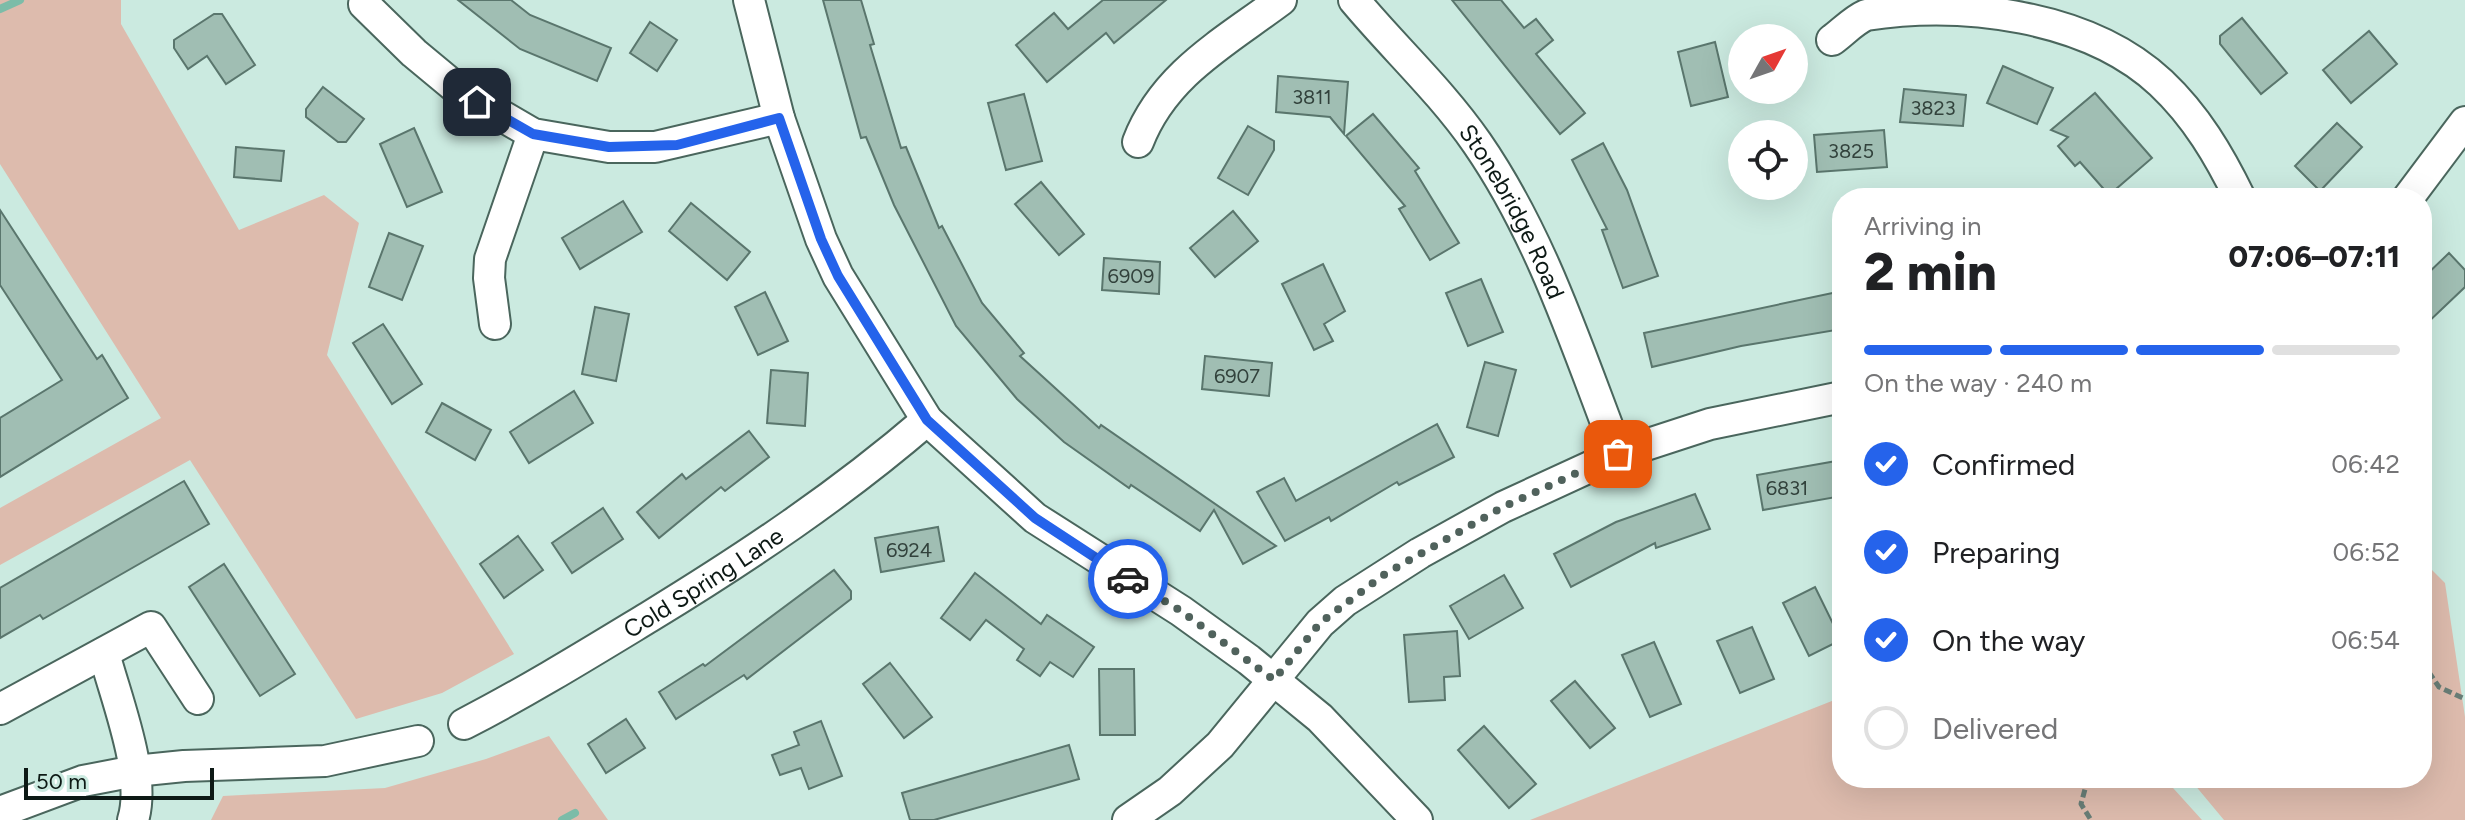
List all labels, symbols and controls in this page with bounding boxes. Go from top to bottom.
north arrow [1728,24,1808,104]
map controls [1728,24,1808,200]
pin [443,68,511,136]
icon: home [455,80,499,124]
house number: 3811 [1292,85,1332,109]
house number: 3823 [1910,96,1956,120]
street label: Stonebridge Road [1454,118,1571,303]
button: locate [1728,120,1808,200]
house number: 3825 [1828,139,1874,163]
text: Arriving in [1864,210,1982,242]
text: 07:06–07:11 [2228,238,2400,275]
text: 2 min [1864,241,1997,303]
house number: 6909 [1108,264,1154,288]
house number: 6907 [1214,364,1260,388]
text: On the way · 240 m [1864,367,2092,399]
pin [1584,420,1652,488]
icon: bag [1596,432,1640,476]
icon: check [1864,442,1908,486]
text: Confirmed [1932,446,2075,483]
text: 06:42 [2331,448,2400,480]
house number: 6831 [1766,476,1808,500]
street label: Cold Spring Lane [618,520,788,644]
icon: check [1864,530,1908,574]
text: Preparing [1932,534,2060,571]
text: 06:52 [2333,536,2400,568]
house number: 6924 [886,538,932,562]
courier [1088,539,1168,619]
icon: car [1106,557,1150,601]
icon: check [1864,618,1908,662]
text: On the way [1932,622,2085,659]
text: 06:54 [2331,624,2400,656]
text: Delivered [1932,710,2058,747]
scale bar [24,764,214,800]
text: 50 m [36,768,87,795]

